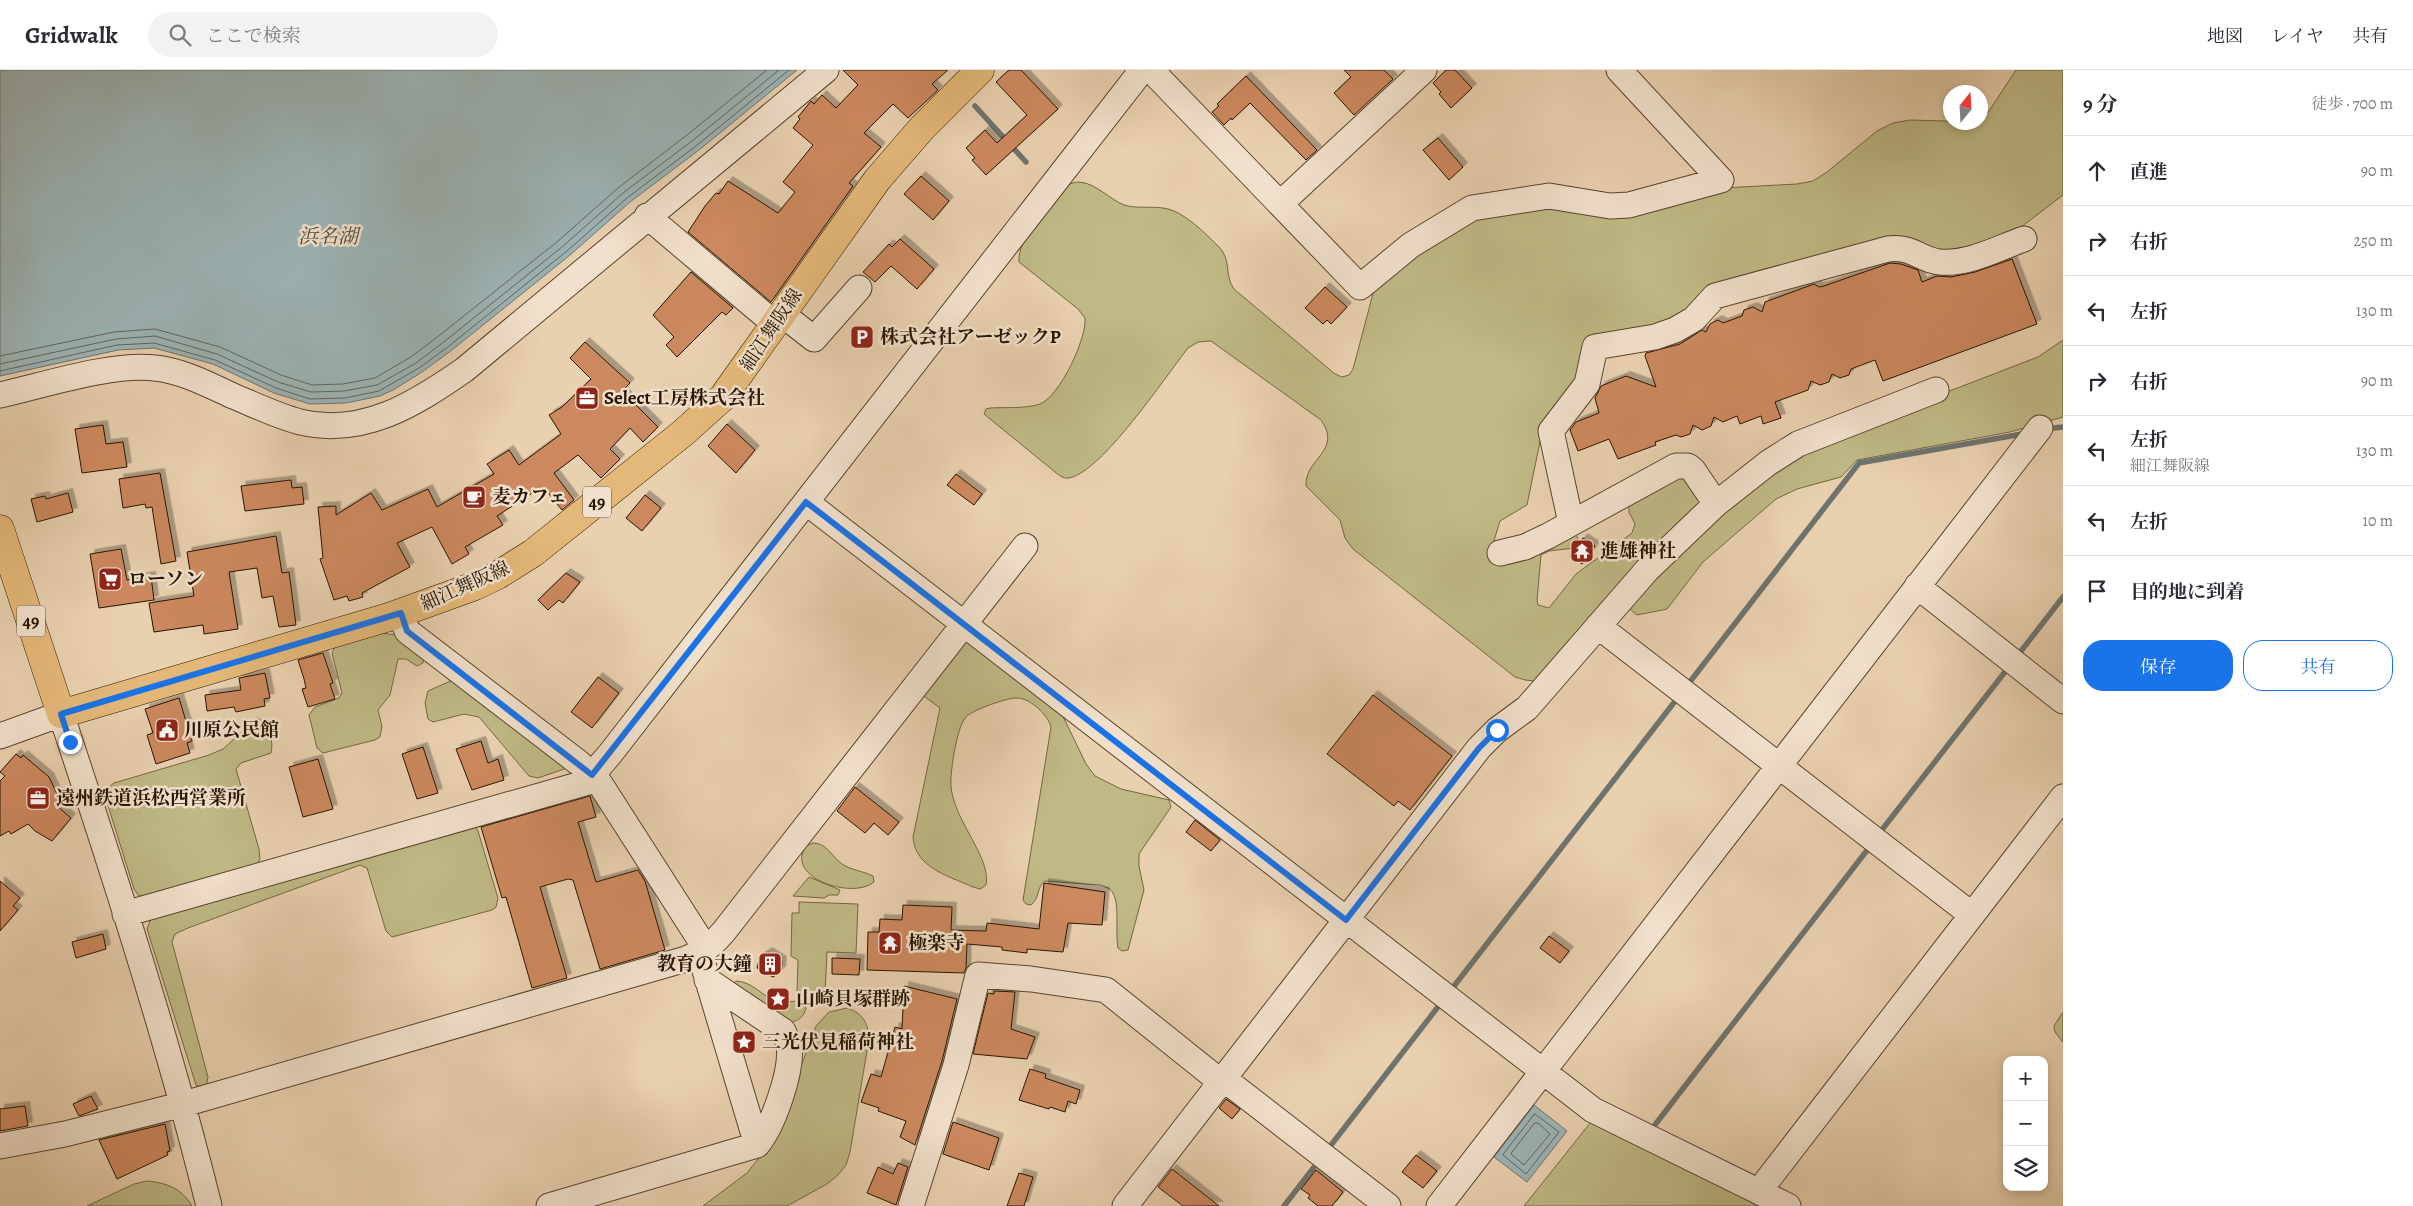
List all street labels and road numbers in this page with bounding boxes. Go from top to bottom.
street label: 細江舞阪線 [734,283,808,377]
road number: 49 [583,487,611,518]
street label: 細江舞阪線 [416,555,514,617]
road number: 49 [17,606,45,636]

